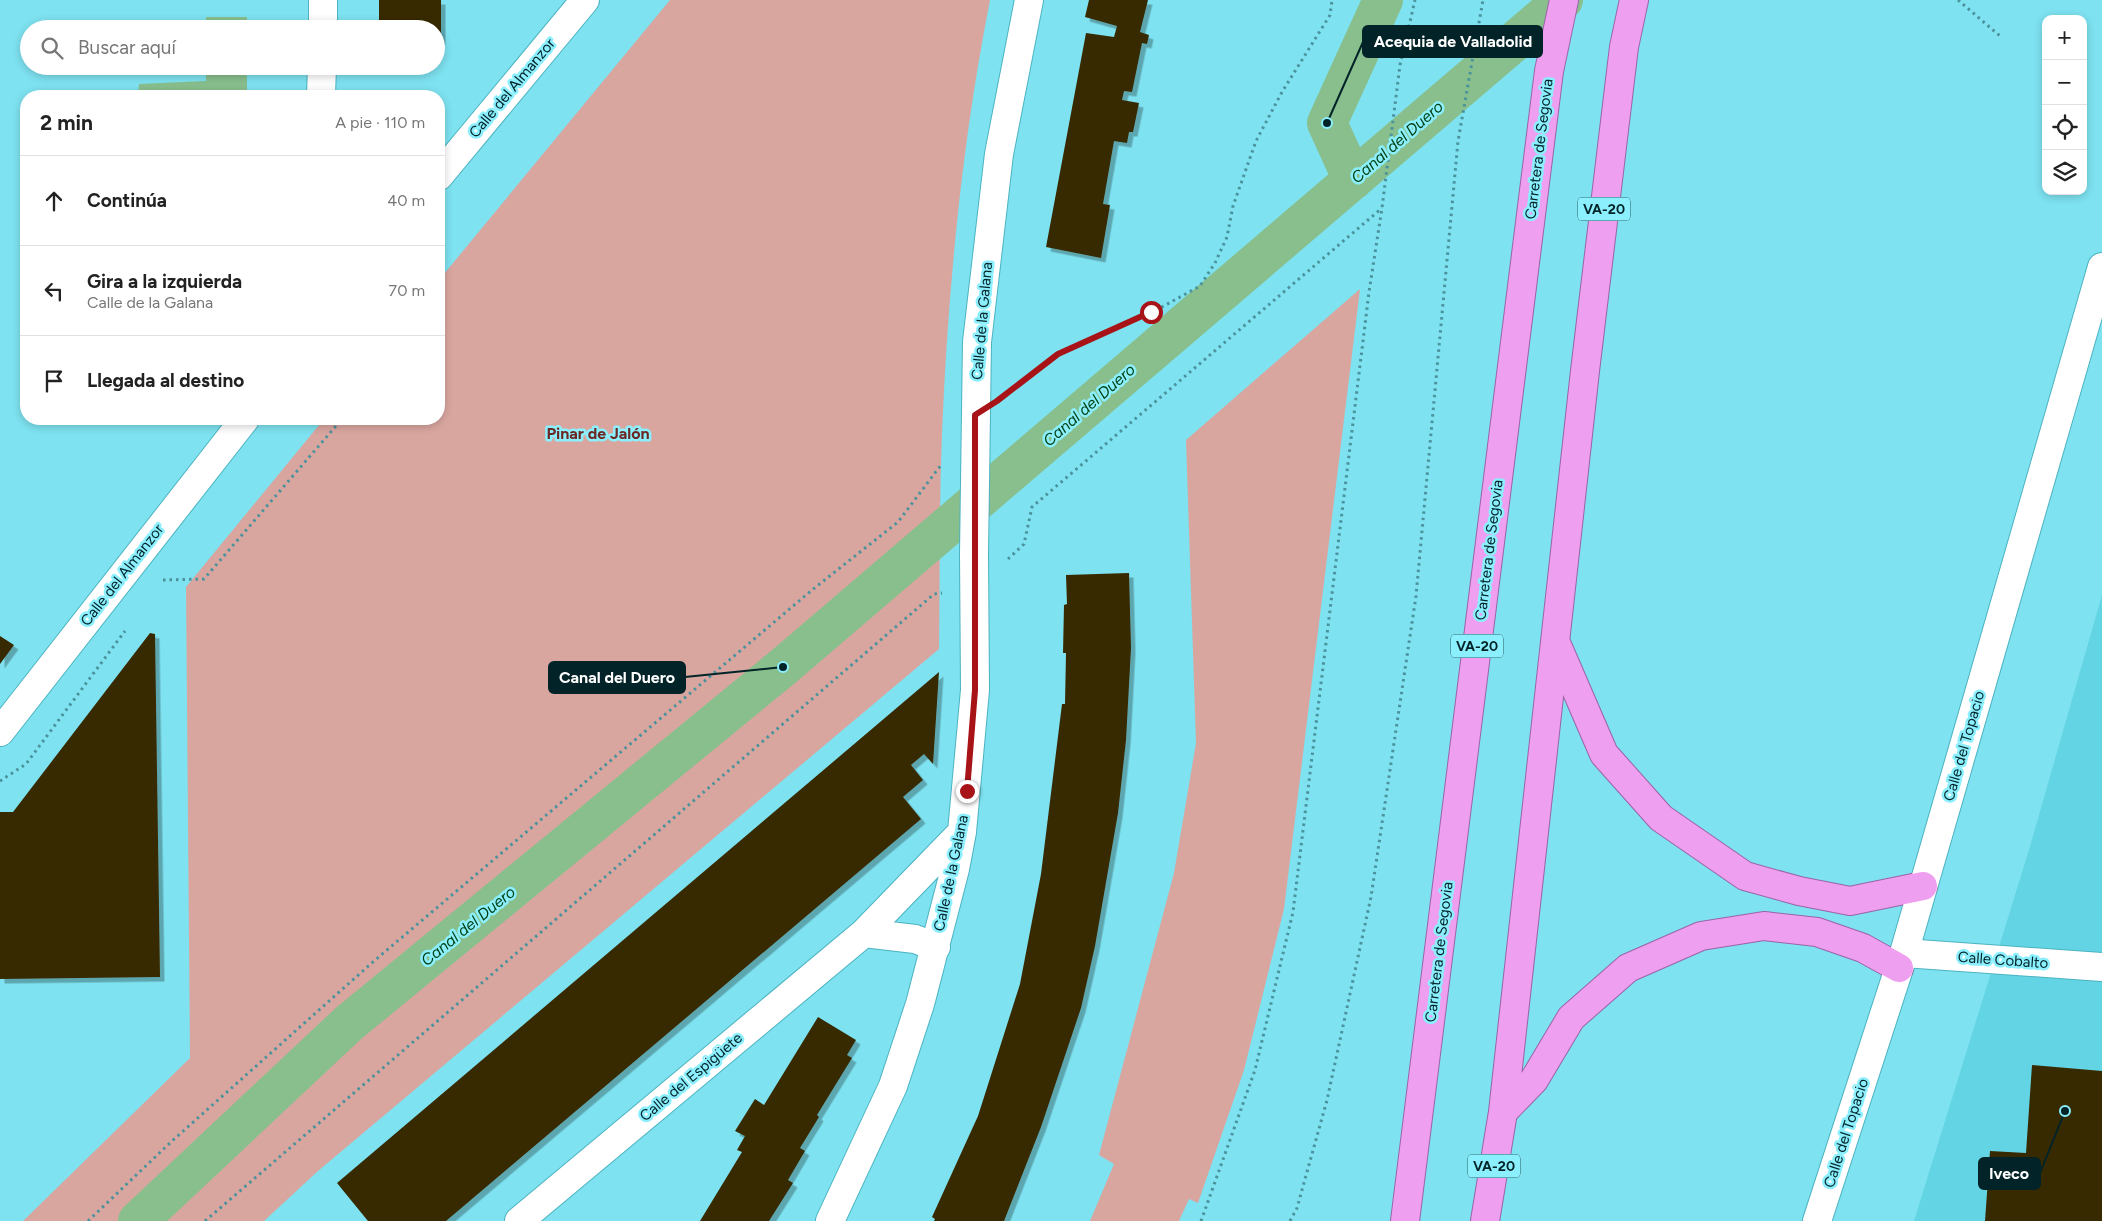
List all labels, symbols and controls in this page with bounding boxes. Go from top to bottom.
map controls [2042,15,2087,195]
button: + [2042,15,2087,60]
search box [20,20,445,75]
callout: Acequia de Valladolid [1363,26,1542,57]
text: Acequia de Valladolid [1374,32,1532,51]
icon: search [38,34,66,62]
street label: Calle del Almanzor [465,35,559,141]
text: Buscar aquí [78,36,176,59]
button: − [2042,60,2087,105]
street label: Carretera de Segovia [1521,78,1557,220]
water label: Canal del Duero [1347,97,1447,187]
button: locate [2042,105,2087,150]
text: 2 min [40,110,93,135]
text: A pie · 110 m [335,113,425,132]
button: layers [2042,150,2087,195]
icon: ahead [40,187,68,215]
text: Continúa [87,189,167,212]
text: 40 m [387,191,425,210]
road number: VA-20 [1578,198,1630,220]
street label: Calle de la Galana [968,261,996,381]
text: Gira a la izquierda [87,270,242,293]
icon: left [40,277,68,305]
text: 70 m [389,281,425,300]
text: Calle de la Galana [87,293,213,312]
route start [1140,301,1163,324]
water label: Canal del Duero [1039,360,1139,450]
icon: arrive [40,367,68,395]
text: Llegada al destino [87,369,244,392]
district label: Pinar de Jalón [546,424,650,443]
street label: Carretera de Segovia [1471,479,1507,621]
street label: Calle del Almanzor [77,520,167,630]
road number: VA-20 [1451,634,1503,658]
callout: Canal del Duero [549,662,685,693]
text: Canal del Duero [559,668,675,687]
street label: Calle del Topacio [1940,689,1988,803]
route end [956,780,979,803]
street label: Calle de la Galana [930,813,972,933]
street label: Carretera de Segovia [1421,881,1457,1023]
water label: Canal del Duero [417,882,519,970]
street label: Calle Cobalto [1957,948,2049,972]
street label: Calle del Espigüete [636,1029,746,1125]
street label: Calle del Topacio [1820,1076,1872,1190]
road number: VA-20 [1468,1154,1520,1178]
callout: Iveco [1979,1158,2040,1189]
text: Iveco [1989,1164,2029,1183]

